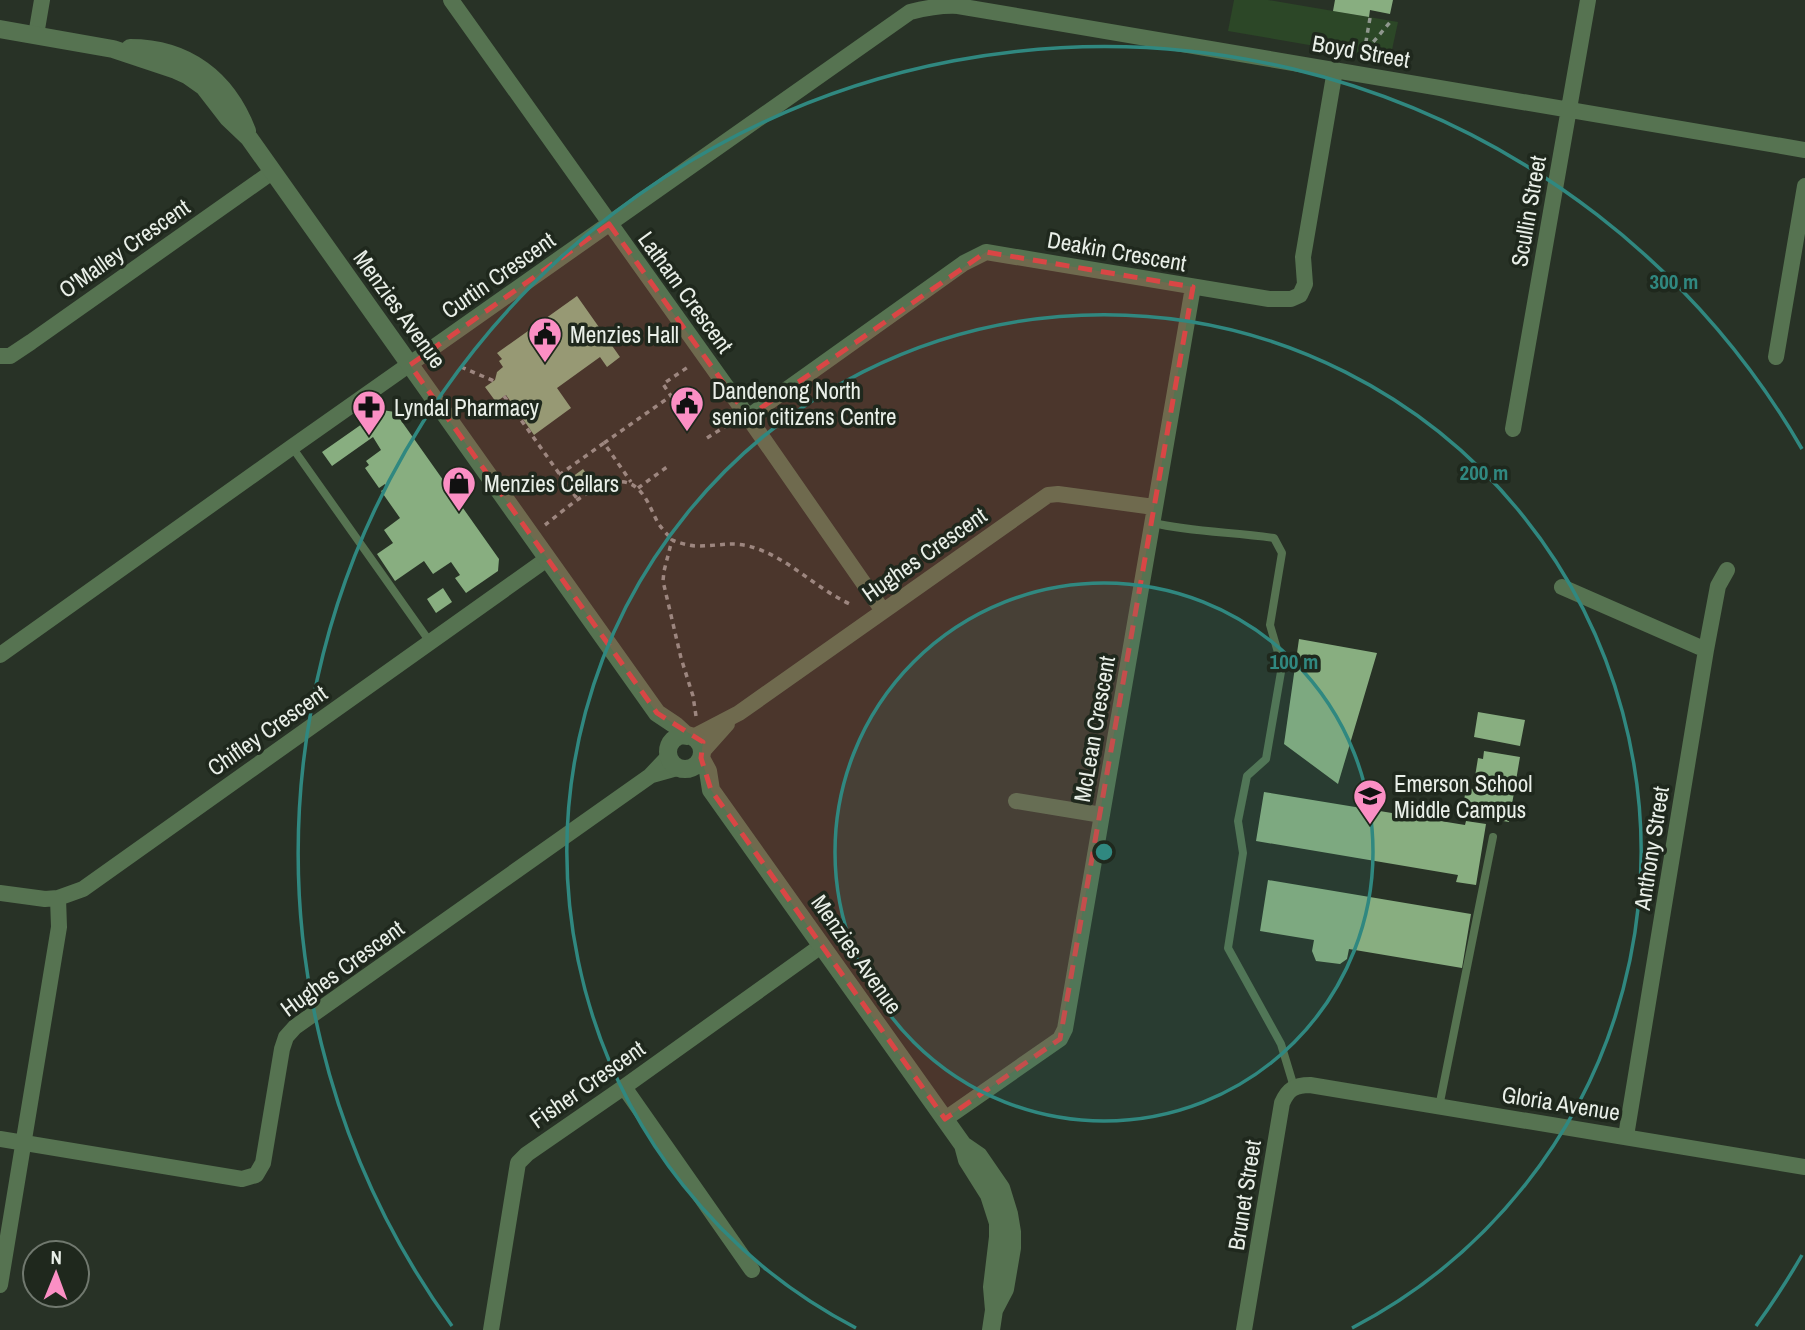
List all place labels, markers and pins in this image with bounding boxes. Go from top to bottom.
public building icon: Menzies Hall [526,315,564,364]
place label: Menzies Hall [570,319,679,350]
place label: Dandenong North senior citizens Centre [712,375,897,432]
public building icon: Dandenong North senior citizens Centre [668,384,706,433]
pharmacy icon: Lyndal Pharmacy [350,388,388,437]
place label: Lyndal Pharmacy [394,392,540,423]
shop icon: Menzies Cellars [440,464,478,513]
place label: Menzies Cellars [484,468,619,499]
place label: Emerson School Middle Campus [1394,768,1532,825]
school or university icon: Emerson School Middle Campus [1351,777,1389,826]
centre of rings [1092,840,1116,864]

